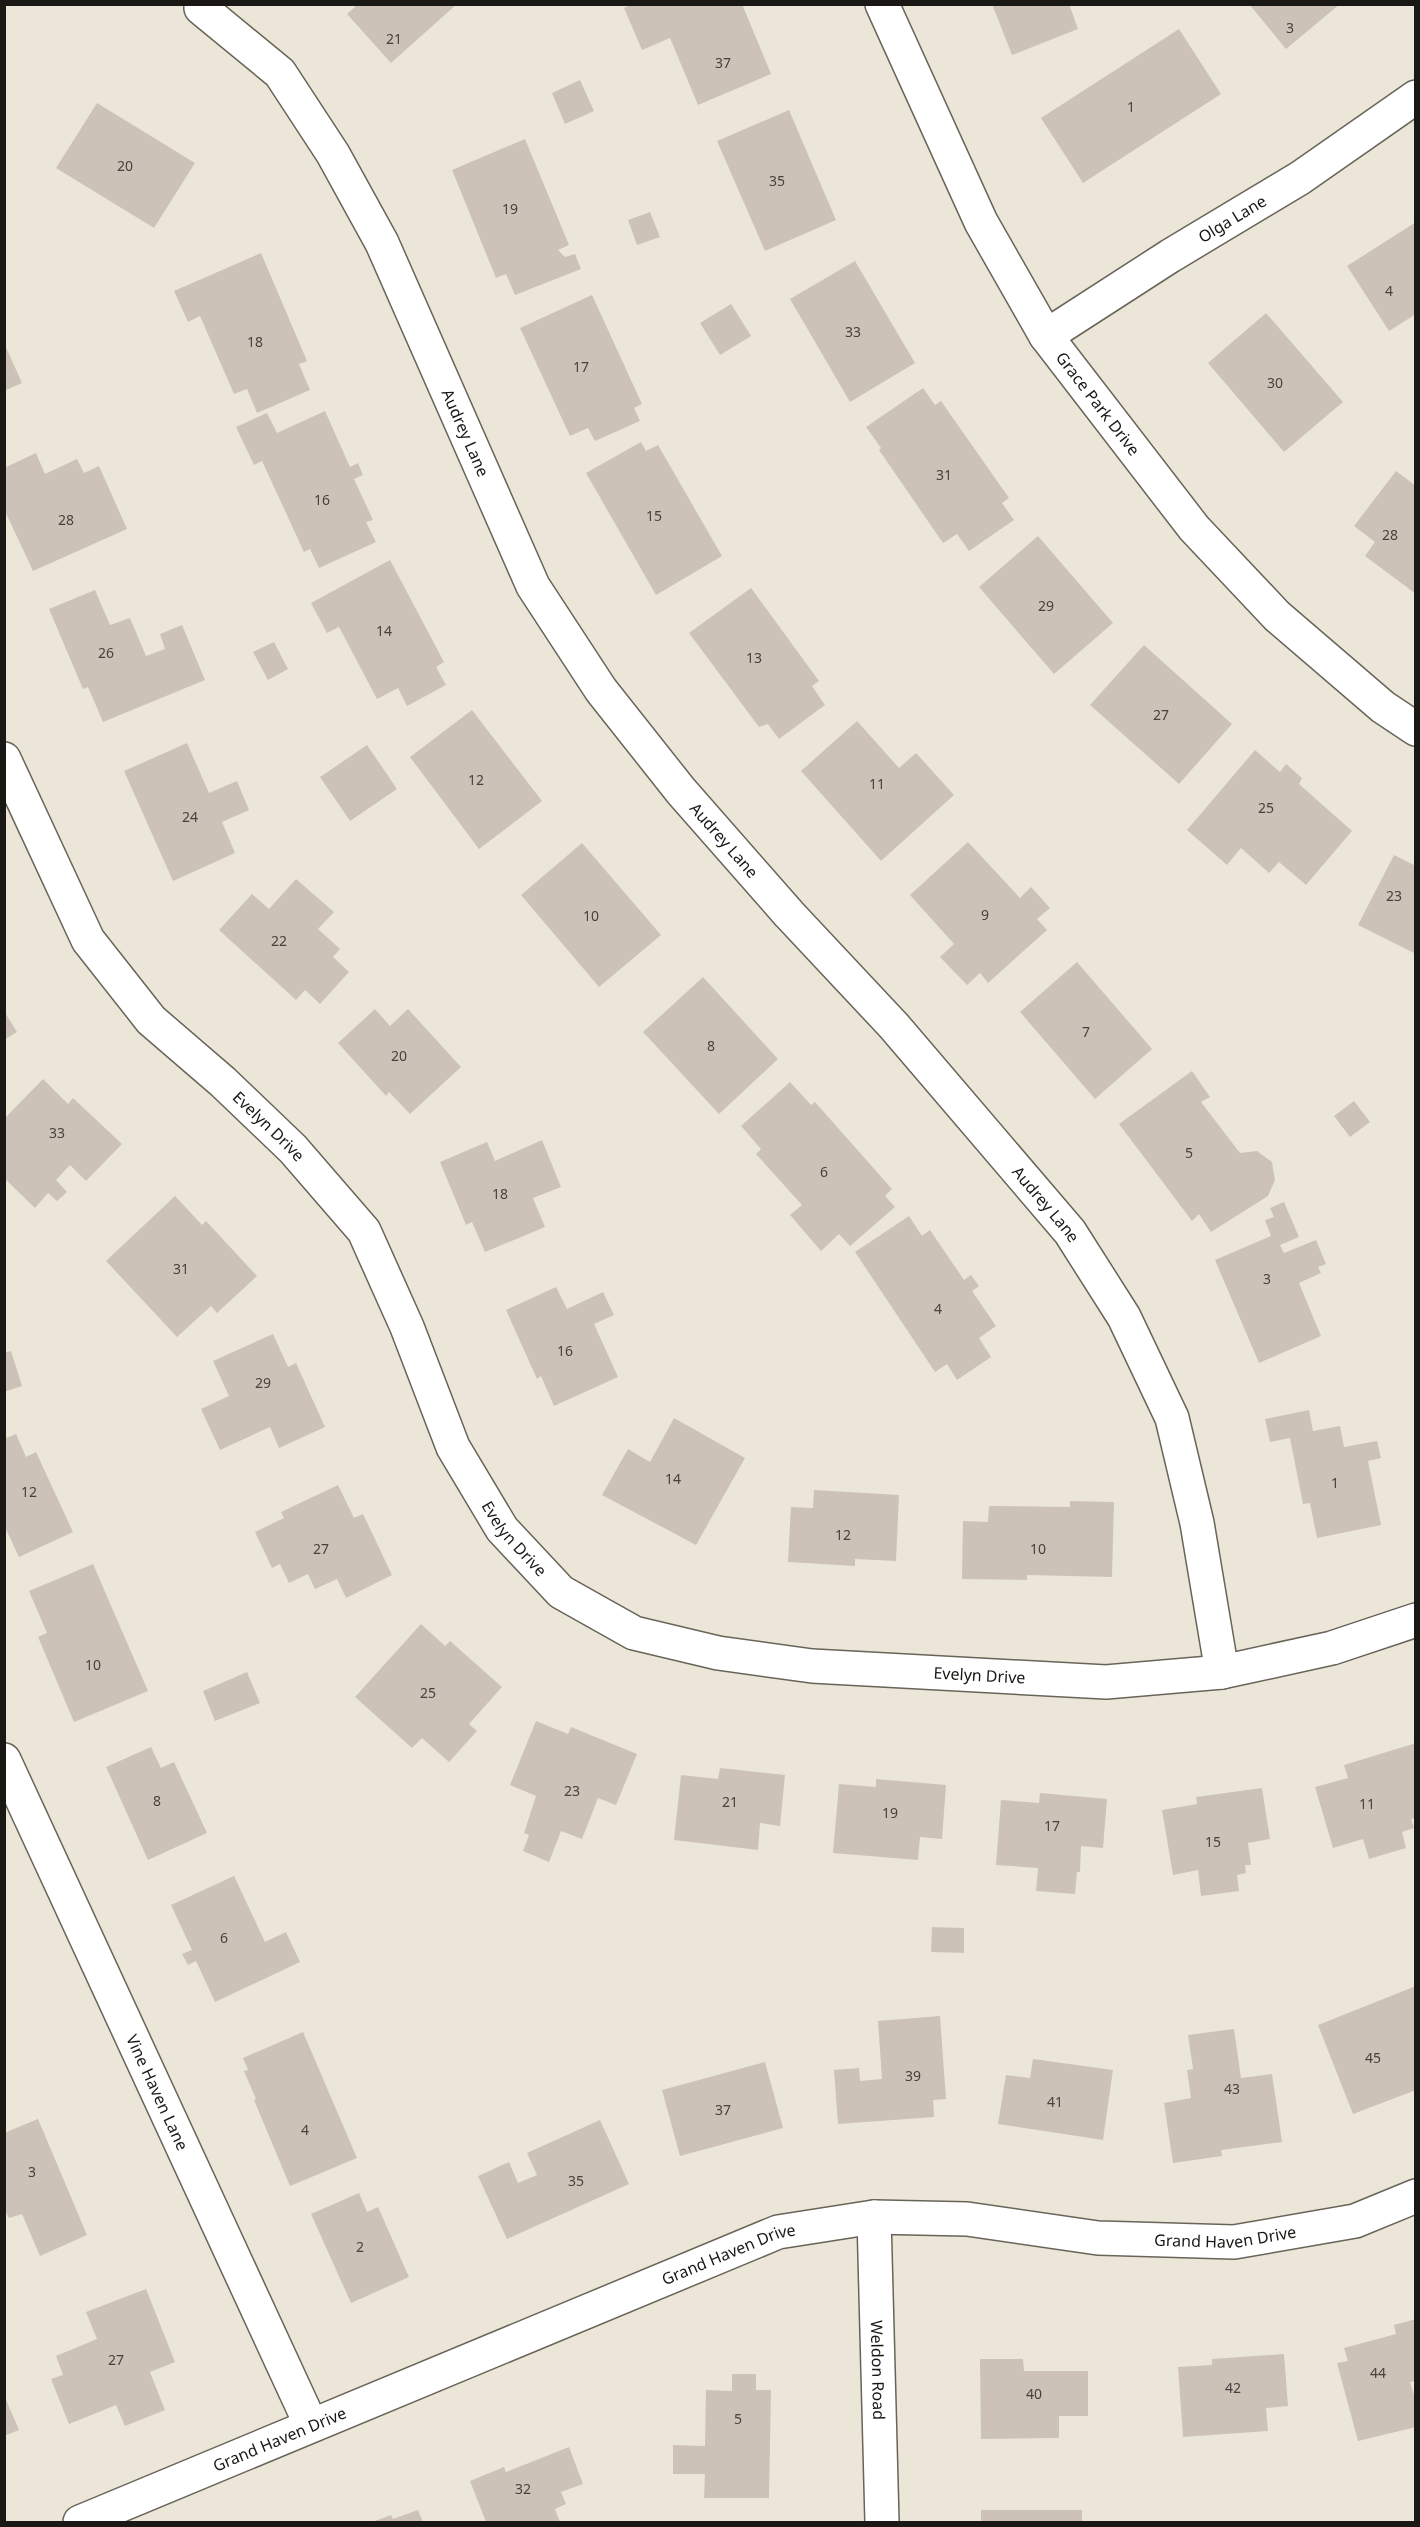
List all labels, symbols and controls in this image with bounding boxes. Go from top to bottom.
house number: 3 [1286,18,1294,37]
house number: 21 [386,29,402,48]
house number: 37 [715,53,731,72]
house number: 1 [1127,97,1135,116]
house number: 20 [117,156,133,175]
house number: 35 [769,171,785,190]
street label: Olga Lane [1194,190,1270,248]
house number: 19 [502,199,518,218]
house number: 4 [1385,281,1393,300]
house number: 33 [845,322,861,341]
house number: 18 [247,332,263,351]
street label: Grace Park Drive [1051,347,1145,460]
house number: 17 [573,357,589,376]
house number: 30 [1267,373,1283,392]
street label: Audrey Lane [437,385,494,480]
house number: 31 [936,465,952,484]
house number: 16 [314,490,330,509]
house number: 15 [646,506,662,525]
house number: 28 [58,510,74,529]
house number: 28 [1382,525,1398,544]
house number: 29 [1038,596,1054,615]
house number: 14 [376,621,392,640]
house number: 26 [98,643,114,662]
house number: 13 [746,648,762,667]
house number: 27 [1153,705,1169,724]
house number: 12 [468,770,484,789]
house number: 11 [869,774,885,793]
street label: Audrey Lane [685,798,763,883]
house number: 25 [1258,798,1274,817]
house number: 24 [182,807,198,826]
house number: 23 [1386,886,1402,905]
house number: 9 [981,905,989,924]
house number: 10 [583,906,599,925]
house number: 22 [271,931,287,950]
house number: 7 [1082,1022,1090,1041]
house number: 8 [707,1036,715,1055]
house number: 20 [391,1046,407,1065]
street label: Evelyn Drive [228,1086,310,1166]
house number: 33 [49,1123,65,1142]
house number: 5 [1185,1143,1193,1162]
street label: Audrey Lane [1007,1161,1085,1246]
house number: 6 [820,1162,828,1181]
house number: 18 [492,1184,508,1203]
house number: 31 [173,1259,189,1278]
house number: 3 [1263,1269,1271,1288]
house number: 4 [934,1299,942,1318]
house number: 16 [557,1341,573,1360]
house number: 29 [255,1373,271,1392]
house number: 14 [665,1469,681,1488]
house number: 1 [1331,1473,1339,1492]
house number: 12 [21,1482,37,1501]
street label: Evelyn Drive [477,1497,552,1581]
house number: 12 [835,1525,851,1544]
house number: 27 [313,1539,329,1558]
house number: 10 [1030,1539,1046,1558]
house number: 10 [85,1655,101,1674]
street label: Evelyn Drive [933,1662,1026,1689]
house number: 25 [420,1683,436,1702]
house number: 23 [564,1781,580,1800]
house number: 8 [153,1791,161,1810]
house number: 21 [722,1792,738,1811]
house number: 11 [1359,1794,1375,1813]
house number: 19 [882,1803,898,1822]
house number: 17 [1044,1816,1060,1835]
house number: 15 [1205,1832,1221,1851]
house number: 6 [220,1928,228,1947]
street label: Vine Haven Lane [121,2031,194,2154]
house number: 45 [1365,2048,1381,2067]
house number: 39 [905,2066,921,2085]
house number: 43 [1224,2079,1240,2098]
house number: 41 [1047,2092,1063,2111]
house number: 37 [715,2100,731,2119]
house number: 4 [301,2120,309,2139]
house number: 3 [28,2162,36,2181]
house number: 35 [568,2171,584,2190]
street label: Grand Haven Drive [658,2218,797,2290]
street label: Grand Haven Drive [1154,2220,1298,2253]
house number: 2 [356,2237,364,2256]
street label: Weldon Road [866,2320,890,2420]
house number: 27 [108,2350,124,2369]
house number: 44 [1370,2363,1386,2382]
house number: 42 [1225,2378,1241,2397]
house number: 40 [1026,2384,1042,2403]
street label: Grand Haven Drive [209,2402,350,2477]
house number: 5 [734,2409,742,2428]
house number: 32 [515,2479,531,2498]

